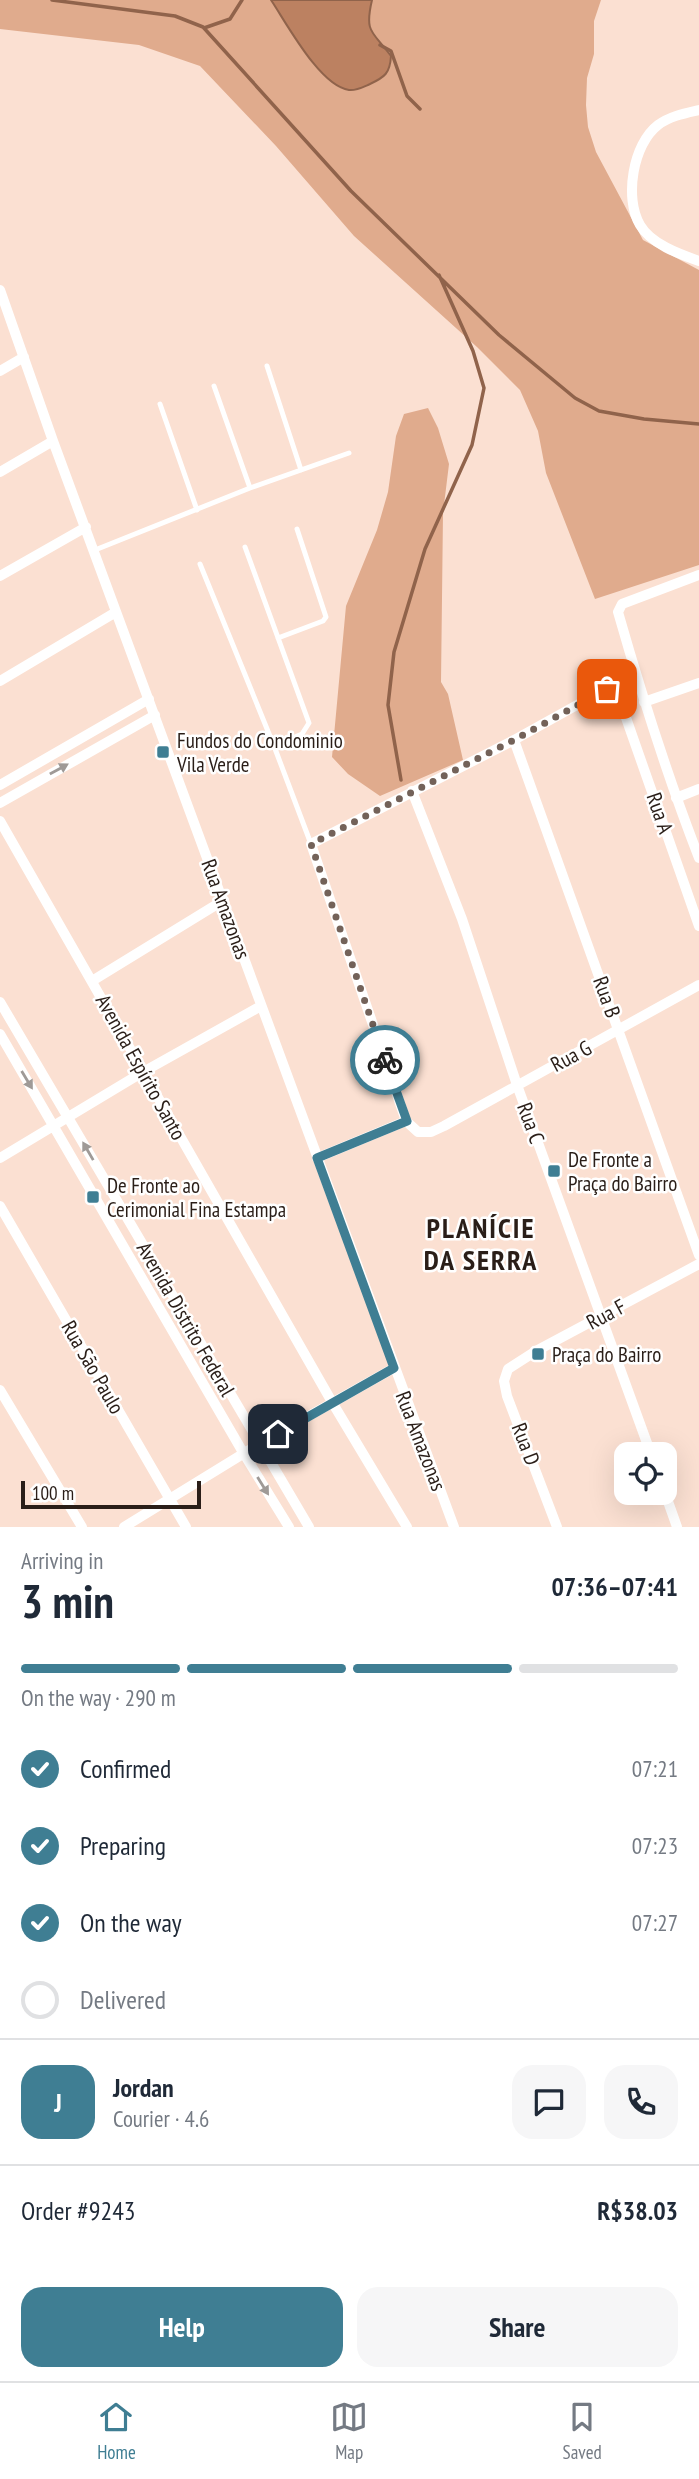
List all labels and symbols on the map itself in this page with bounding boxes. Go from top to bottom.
pin [577,659,637,719]
place label: Fundos do Condominio Vila Verde [176,727,343,778]
marker: Fundos do Condominio Vila Verde [155,744,171,760]
one-way arrow [50,763,69,775]
street label: Rua A [640,789,680,837]
street label: Rua Amazonas [195,855,257,963]
street label: Rua B [587,973,627,1021]
street label: Avenida Espírito Santo [90,989,192,1145]
courier [350,1025,420,1095]
street label: Rua G [546,1034,596,1078]
one-way arrow [21,1070,34,1089]
street label: Rua C [511,1099,551,1148]
one-way arrow [83,1141,95,1161]
place label: De Fronte a Praça do Bairro [568,1146,677,1197]
marker: De Fronte a Praça do Bairro [546,1163,562,1179]
place label: De Fronte ao Cerimonial Fina Estampa [107,1172,286,1223]
marker: De Fronte ao Cerimonial Fina Estampa [85,1189,101,1205]
district label: PLANÍCIE DA SERRA [424,1209,538,1278]
street label: Avenida Distrito Federal [131,1237,241,1401]
street label: Rua F [582,1293,630,1335]
street label: Rua São Paulo [55,1316,131,1418]
place label: Praça do Bairro [552,1341,661,1368]
marker: Praça do Bairro [530,1346,546,1362]
street label: Rua Amazonas [390,1387,452,1495]
pin [248,1404,308,1464]
street label: Rua D [506,1419,546,1469]
one-way arrow [257,1476,270,1495]
scale bar [21,1478,201,1510]

